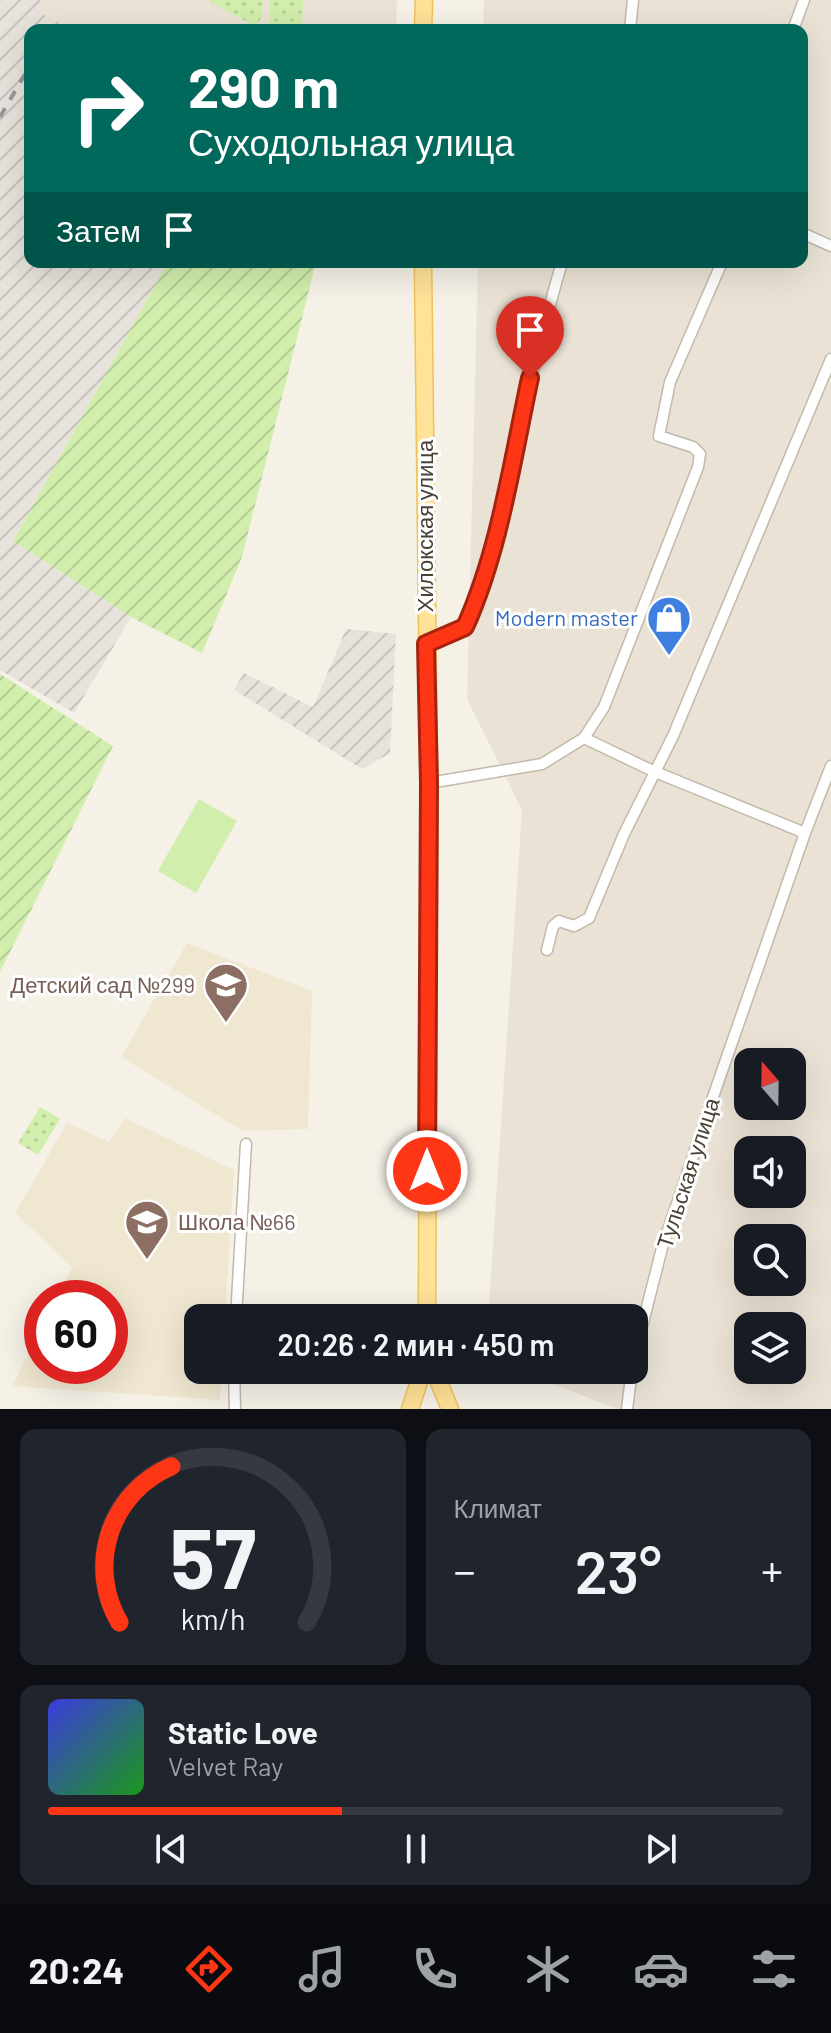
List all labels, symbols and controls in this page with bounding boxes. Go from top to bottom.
text: 290 m [188,52,339,119]
icon: right [56,56,160,160]
text: Суходольная улица [188,120,514,163]
icon: arrive [157,208,201,252]
text: Затем [56,212,141,248]
pin [496,296,564,378]
icon: arrive [508,308,552,352]
street label: Хилокская улица [411,439,438,612]
shop icon: Modern master [645,594,693,657]
place label: Modern master [495,604,638,630]
school or university icon: Детский сад №299 [202,961,250,1024]
place label: Детский сад №299 [10,971,195,998]
north arrow [734,1048,806,1120]
map controls [734,1048,806,1384]
street label: Тульская улица [650,1093,725,1252]
position arrow [385,1129,469,1213]
button: sound [734,1136,806,1208]
school or university icon: Школа №66 [123,1198,171,1261]
place label: Школа №66 [178,1208,296,1234]
button: search [734,1224,806,1296]
speed limit sign: 60 [24,1280,128,1384]
button: layers [734,1312,806,1384]
text: 20:26 · 2 мин · 450 m [278,1326,554,1362]
text: Климат [454,1492,542,1523]
text: 57 [170,1506,256,1606]
text: 23° [575,1534,662,1606]
text: − [454,1543,476,1596]
text: + [761,1543,783,1596]
text: km/h [180,1601,245,1636]
text: Static Love [168,1714,318,1750]
text: Velvet Ray [168,1750,283,1781]
icon: previous [149,1827,193,1871]
icon: pause [394,1827,438,1871]
icon: next [639,1827,683,1871]
icon: directions [181,1941,237,1997]
icon: music [294,1941,350,1997]
icon: phone [407,1941,463,1997]
icon: climate [520,1941,576,1997]
icon: car [633,1941,689,1997]
icon: filters [746,1941,802,1997]
text: 20:24 [29,1948,124,1991]

